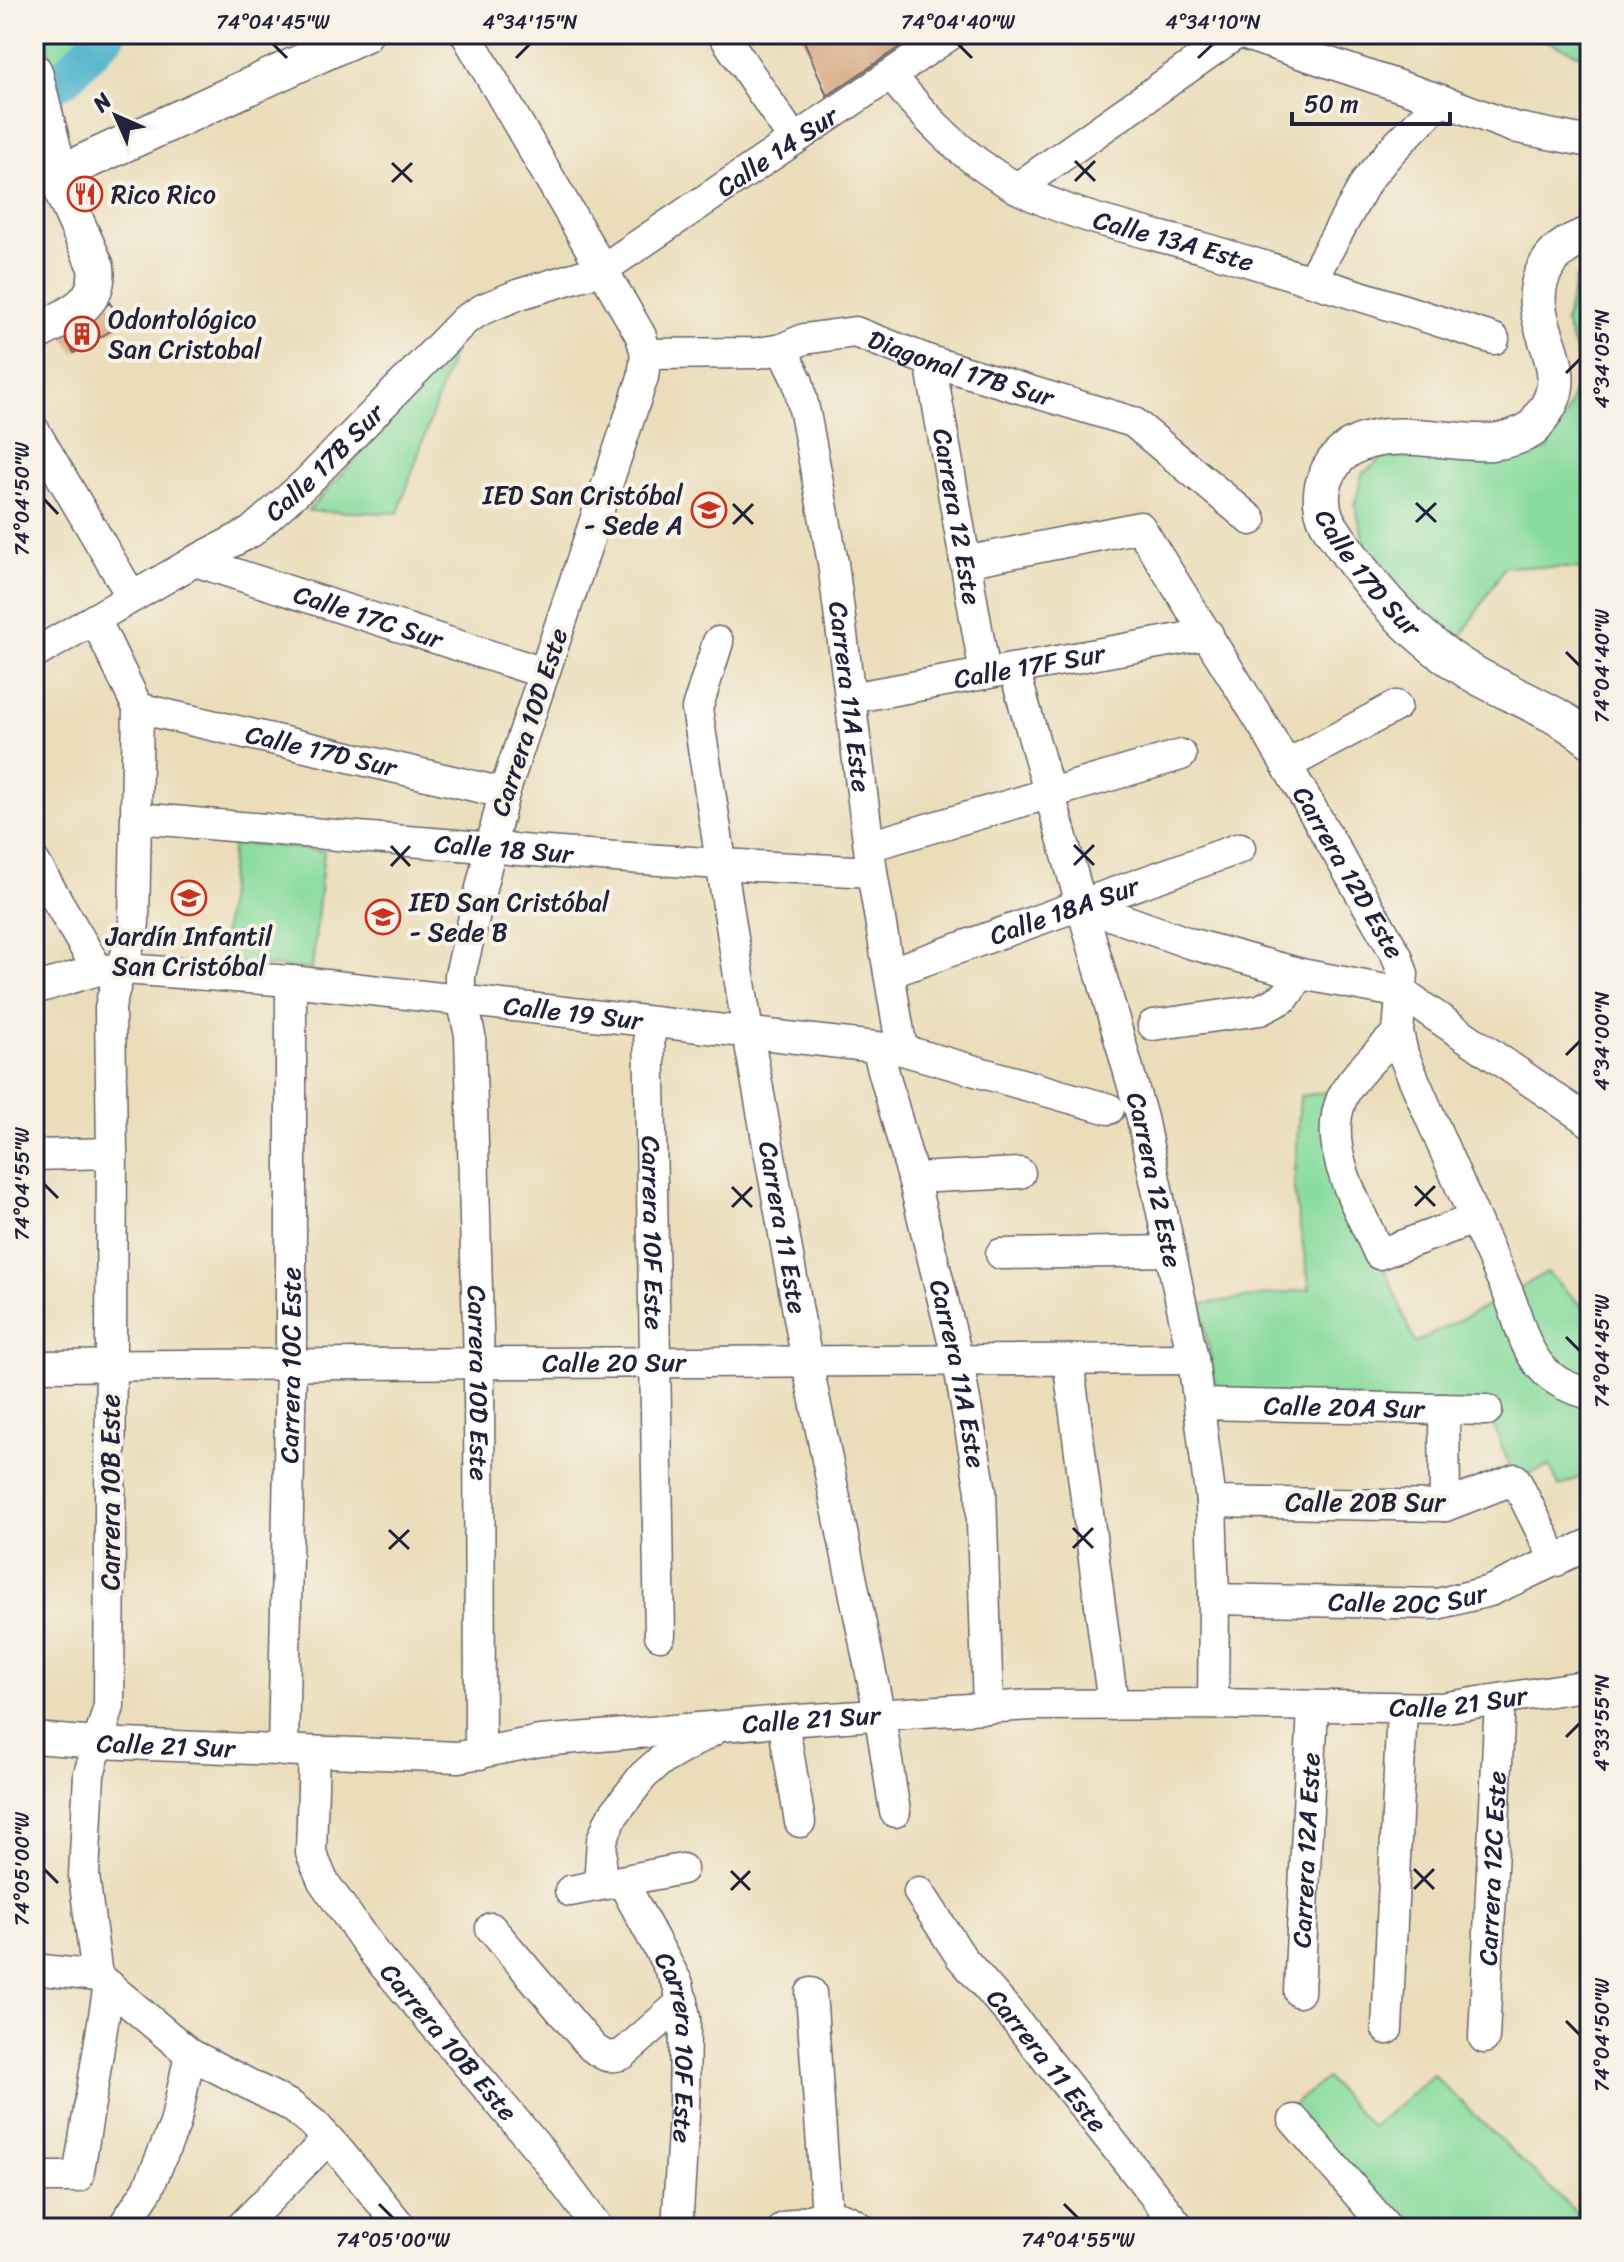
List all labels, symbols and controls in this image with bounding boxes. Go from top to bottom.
text: 74°04'45"W [216,5,330,40]
text: 4°34'15"N [483,5,578,40]
text: 74°04'40"W [901,5,1016,40]
text: 4°34'10"N [1165,5,1261,40]
north arrow [76,76,156,156]
scale bar [1292,76,1450,126]
text: N [82,83,122,122]
text: 50 m [1304,83,1359,125]
street label: Calle 14 Sur [706,93,849,210]
place label: Rico Rico [111,171,216,217]
restaurant icon: Rico Rico [66,175,104,213]
street label: Calle 13A Este [1088,196,1260,285]
place label: Odontológico San Cristobal [108,296,262,372]
text: 4°34'05"N [1585,309,1620,409]
building icon: Odontológico San Cristobal [63,315,101,353]
street label: Diagonal 17B Sur [861,316,1061,420]
street label: Calle 17B Sur [253,391,396,533]
street label: Carrera 12 Este [919,425,995,609]
text: 74°04'50"W [5,442,40,556]
place label: IED San Cristóbal - Sede A [482,472,684,548]
school or university icon: IED San Cristóbal - Sede A [690,491,728,529]
street label: Calle 17D Sur [1302,502,1433,650]
street label: Calle 17C Sur [288,571,450,662]
street label: Carrera 11A Este [815,599,885,795]
text: 74°04'40"W [1585,608,1620,723]
street label: Carrera 10D Este [477,622,581,822]
street label: Calle 17F Sur [950,630,1109,702]
street label: Calle 17D Sur [241,711,402,791]
street label: Carrera 12D Este [1280,777,1417,968]
street label: Calle 18 Sur [433,820,576,877]
street label: Calle 18A Sur [983,862,1147,958]
school or university icon: Jardín Infantil San Cristóbal [170,879,208,917]
place label: IED San Cristóbal - Sede B [408,879,610,955]
school or university icon: IED San Cristóbal - Sede B [364,898,402,936]
place label: Jardín Infantil San Cristóbal [105,913,273,989]
street label: Calle 19 Sur [501,982,646,1044]
text: 4°34'00"N [1585,991,1620,1091]
street label: Carrera 12 Este [1113,1087,1196,1272]
text: 74°04'55"W [5,1127,40,1241]
street label: Carrera 10F Este [628,1135,678,1330]
street label: Carrera 11 Este [745,1138,821,1318]
street label: Carrera 10C Este [266,1267,314,1464]
street label: Carrera 11A Este [916,1275,1000,1472]
street label: Carrera 10D Este [454,1285,502,1481]
text: 74°04'45"W [1585,1294,1620,1408]
street label: Calle 20 Sur [542,1339,687,1386]
street label: Calle 20A Sur [1263,1382,1426,1432]
street label: Carrera 10B Este [87,1394,133,1590]
street label: Calle 20B Sur [1285,1479,1446,1525]
street label: Calle 20C Sur [1328,1569,1493,1627]
street label: Calle 21 Sur [1389,1672,1531,1731]
text: 4°33'55"N [1585,1674,1620,1772]
street label: Calle 21 Sur [740,1692,883,1747]
street label: Calle 21 Sur [96,1720,237,1771]
street label: Carrera 12A Este [1278,1751,1334,1949]
street label: Carrera 12C Este [1464,1770,1520,1967]
text: 74°05'00"W [5,1812,40,1926]
street label: Carrera 10F Este [641,1943,708,2144]
street label: Carrera 10B Este [368,1952,530,2132]
street label: Carrera 11 Este [975,1978,1120,2143]
text: 74°04'50"W [1585,1978,1620,2092]
text: 74°05'00"W [336,2223,450,2258]
text: 74°04'55"W [1021,2223,1135,2258]

